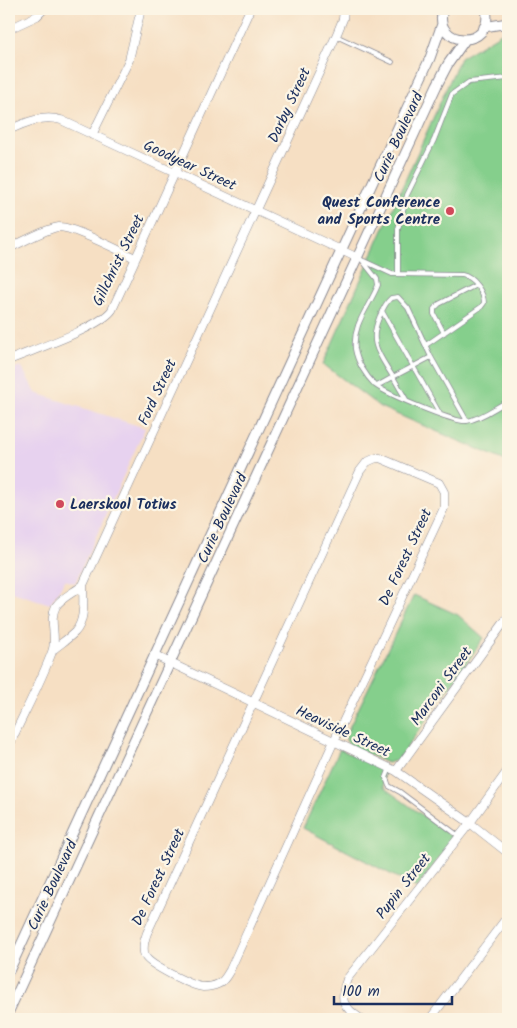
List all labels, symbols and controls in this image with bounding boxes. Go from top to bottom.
street label: Darby Street [262,64,318,147]
street label: Curie Boulevard [367,88,431,187]
street label: Goodyear Street [139,134,240,198]
place label: Quest Conference and Sports Centre [318,191,441,232]
marker: Quest Conference and Sports Centre [444,205,456,217]
street label: Gillchrist Street [86,210,152,310]
street label: Ford Street [132,355,184,430]
street label: Curie Boulevard [191,469,255,568]
place label: Laerskool Totius [70,493,176,517]
marker: Laerskool Totius [54,498,66,510]
street label: De Forest Street [373,505,439,610]
street label: Marconi Street [405,642,479,731]
street label: Heaviside Street [291,699,394,764]
street label: De Forest Street [126,825,192,930]
street label: Curie Boulevard [21,836,85,935]
street label: Pupin Street [370,848,437,925]
scale bar [334,973,452,1005]
text: 100 m [342,980,380,1004]

